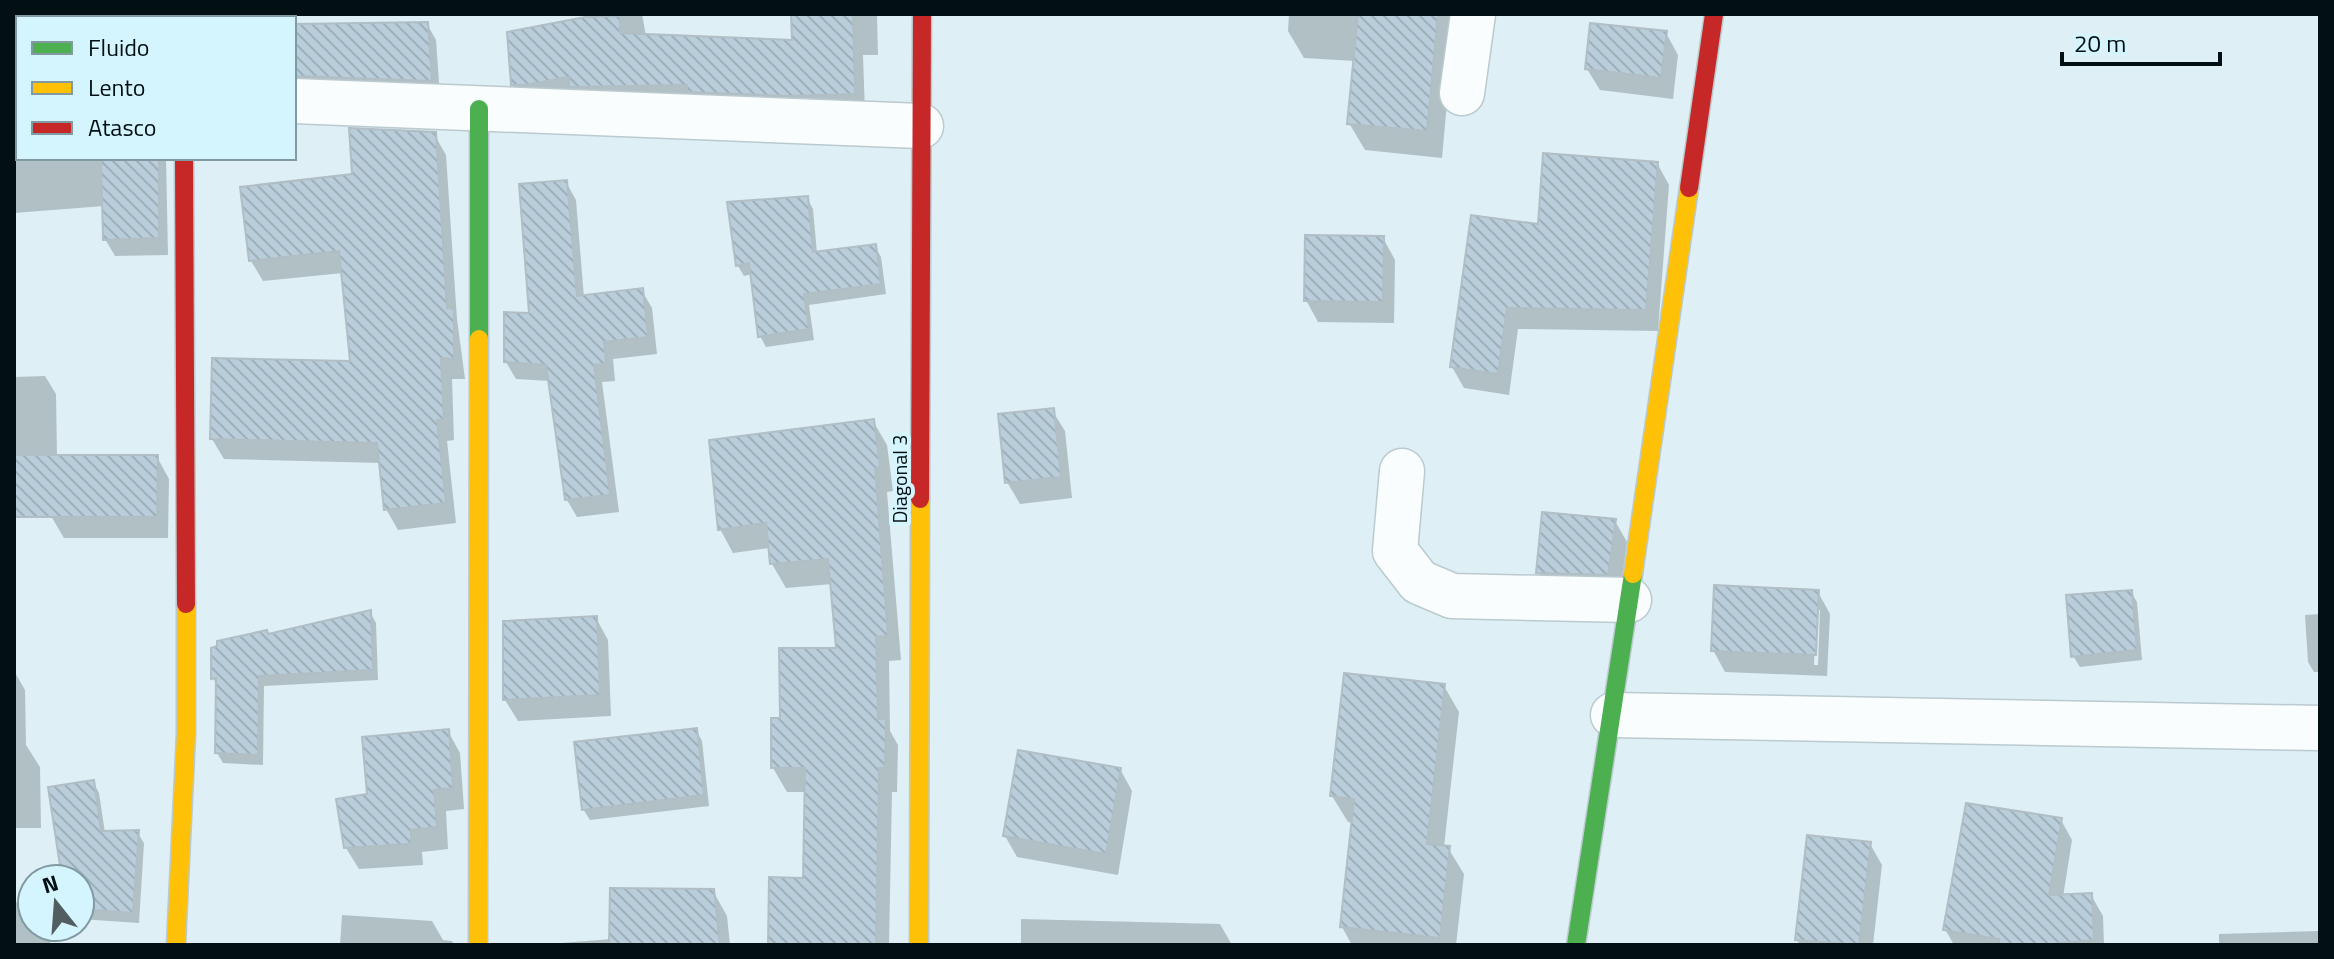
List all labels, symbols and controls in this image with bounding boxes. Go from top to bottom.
legend [16,16,296,160]
scale bar [2062,16,2220,66]
text: 20 m [2074,25,2126,61]
text: Fluido [88,29,150,65]
text: Lento [88,69,145,105]
text: Atasco [88,109,157,145]
street label: Diagonal 3 [884,434,915,524]
north arrow [16,863,96,943]
text: N [38,865,62,902]

